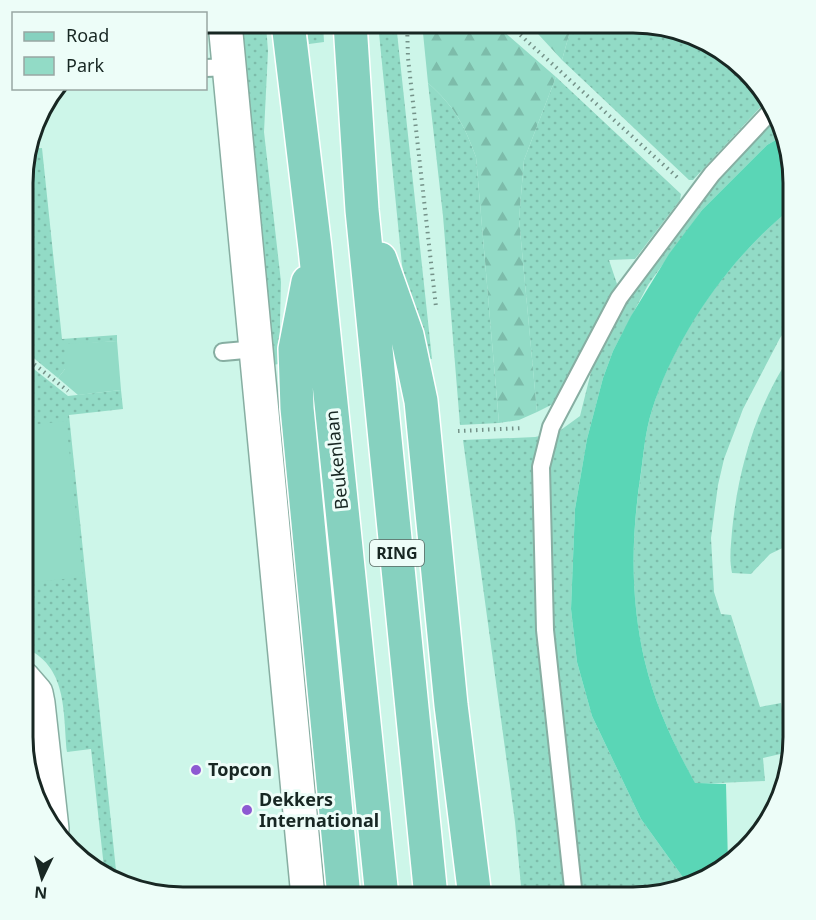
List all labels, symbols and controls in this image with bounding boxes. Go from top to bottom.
legend [12,12,207,90]
text: Road [66,23,109,47]
text: Park [66,53,104,77]
street label: Beukenlaan [319,409,353,511]
road number: RING [370,540,424,566]
place label: Topcon [208,757,272,781]
marker: Topcon [189,763,203,777]
place label: Dekkers International [259,787,379,832]
marker: Dekkers International [240,803,254,817]
north arrow [12,848,72,908]
text: N [33,881,48,904]

